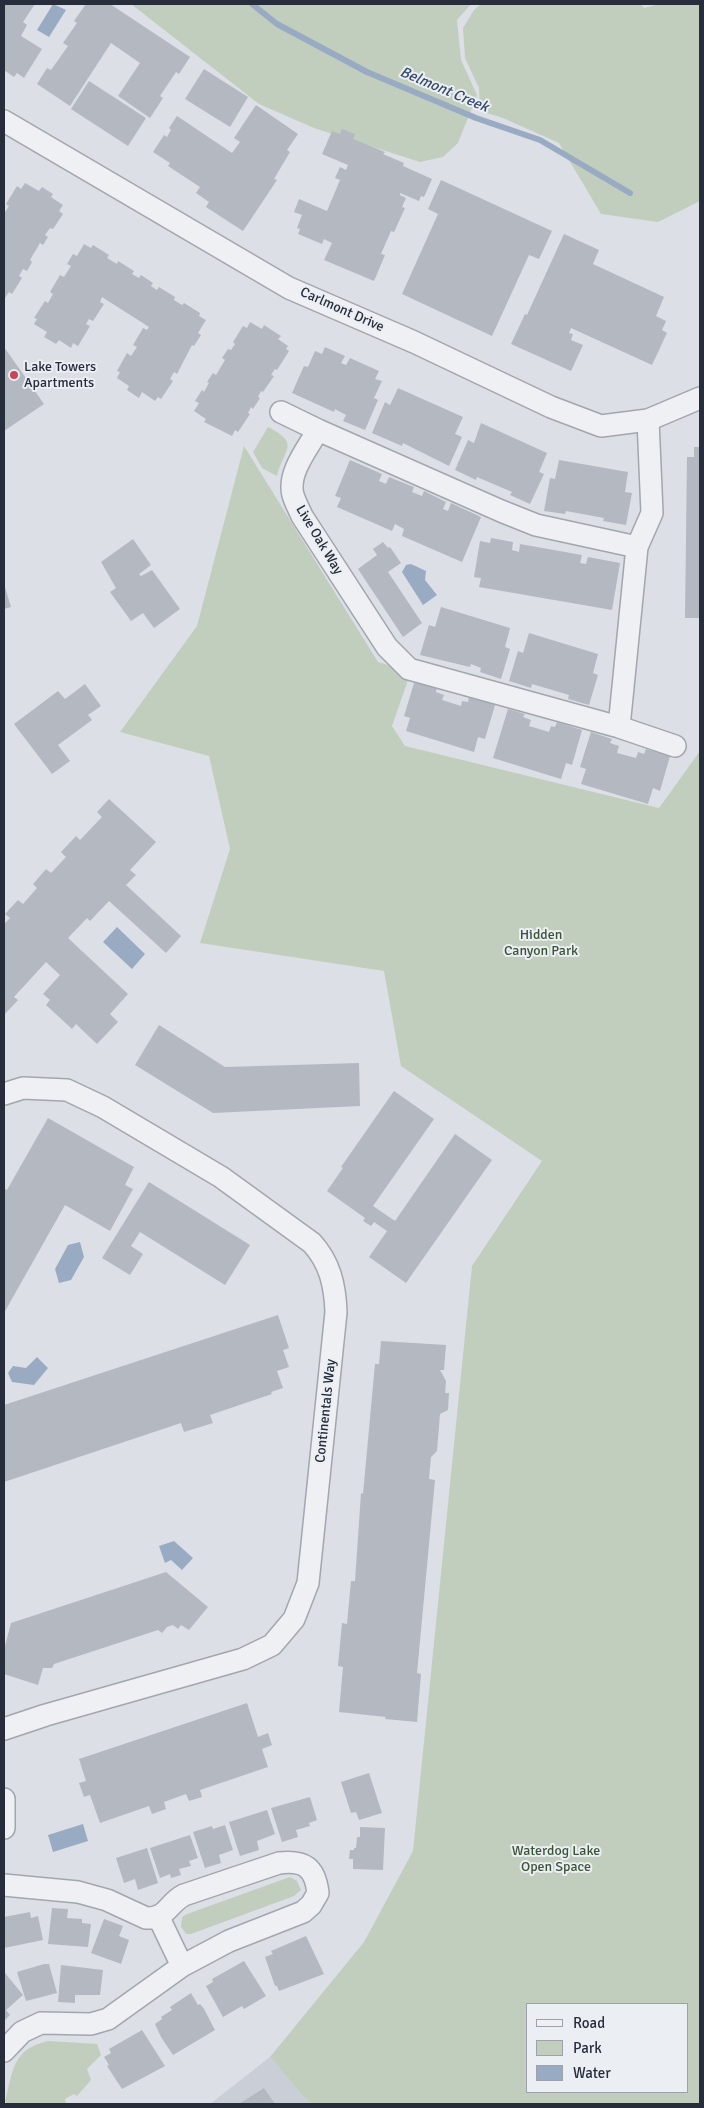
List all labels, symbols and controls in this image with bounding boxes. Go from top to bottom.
water label: Belmont Creek [397,63,491,117]
street label: Carlmont Drive [297,284,387,336]
place label: Lake Towers Apartments [24,359,96,392]
marker: Lake Towers Apartments [8,369,20,381]
street label: Live Oak Way [292,502,346,578]
park label: Hidden Canyon Park [504,927,578,960]
street label: Continentals Way [312,1358,340,1464]
park label: Waterdog Lake Open Space [512,1843,600,1875]
legend [526,2003,689,2093]
text: Road [573,2014,605,2032]
text: Park [573,2039,602,2057]
text: Water [573,2064,611,2082]

